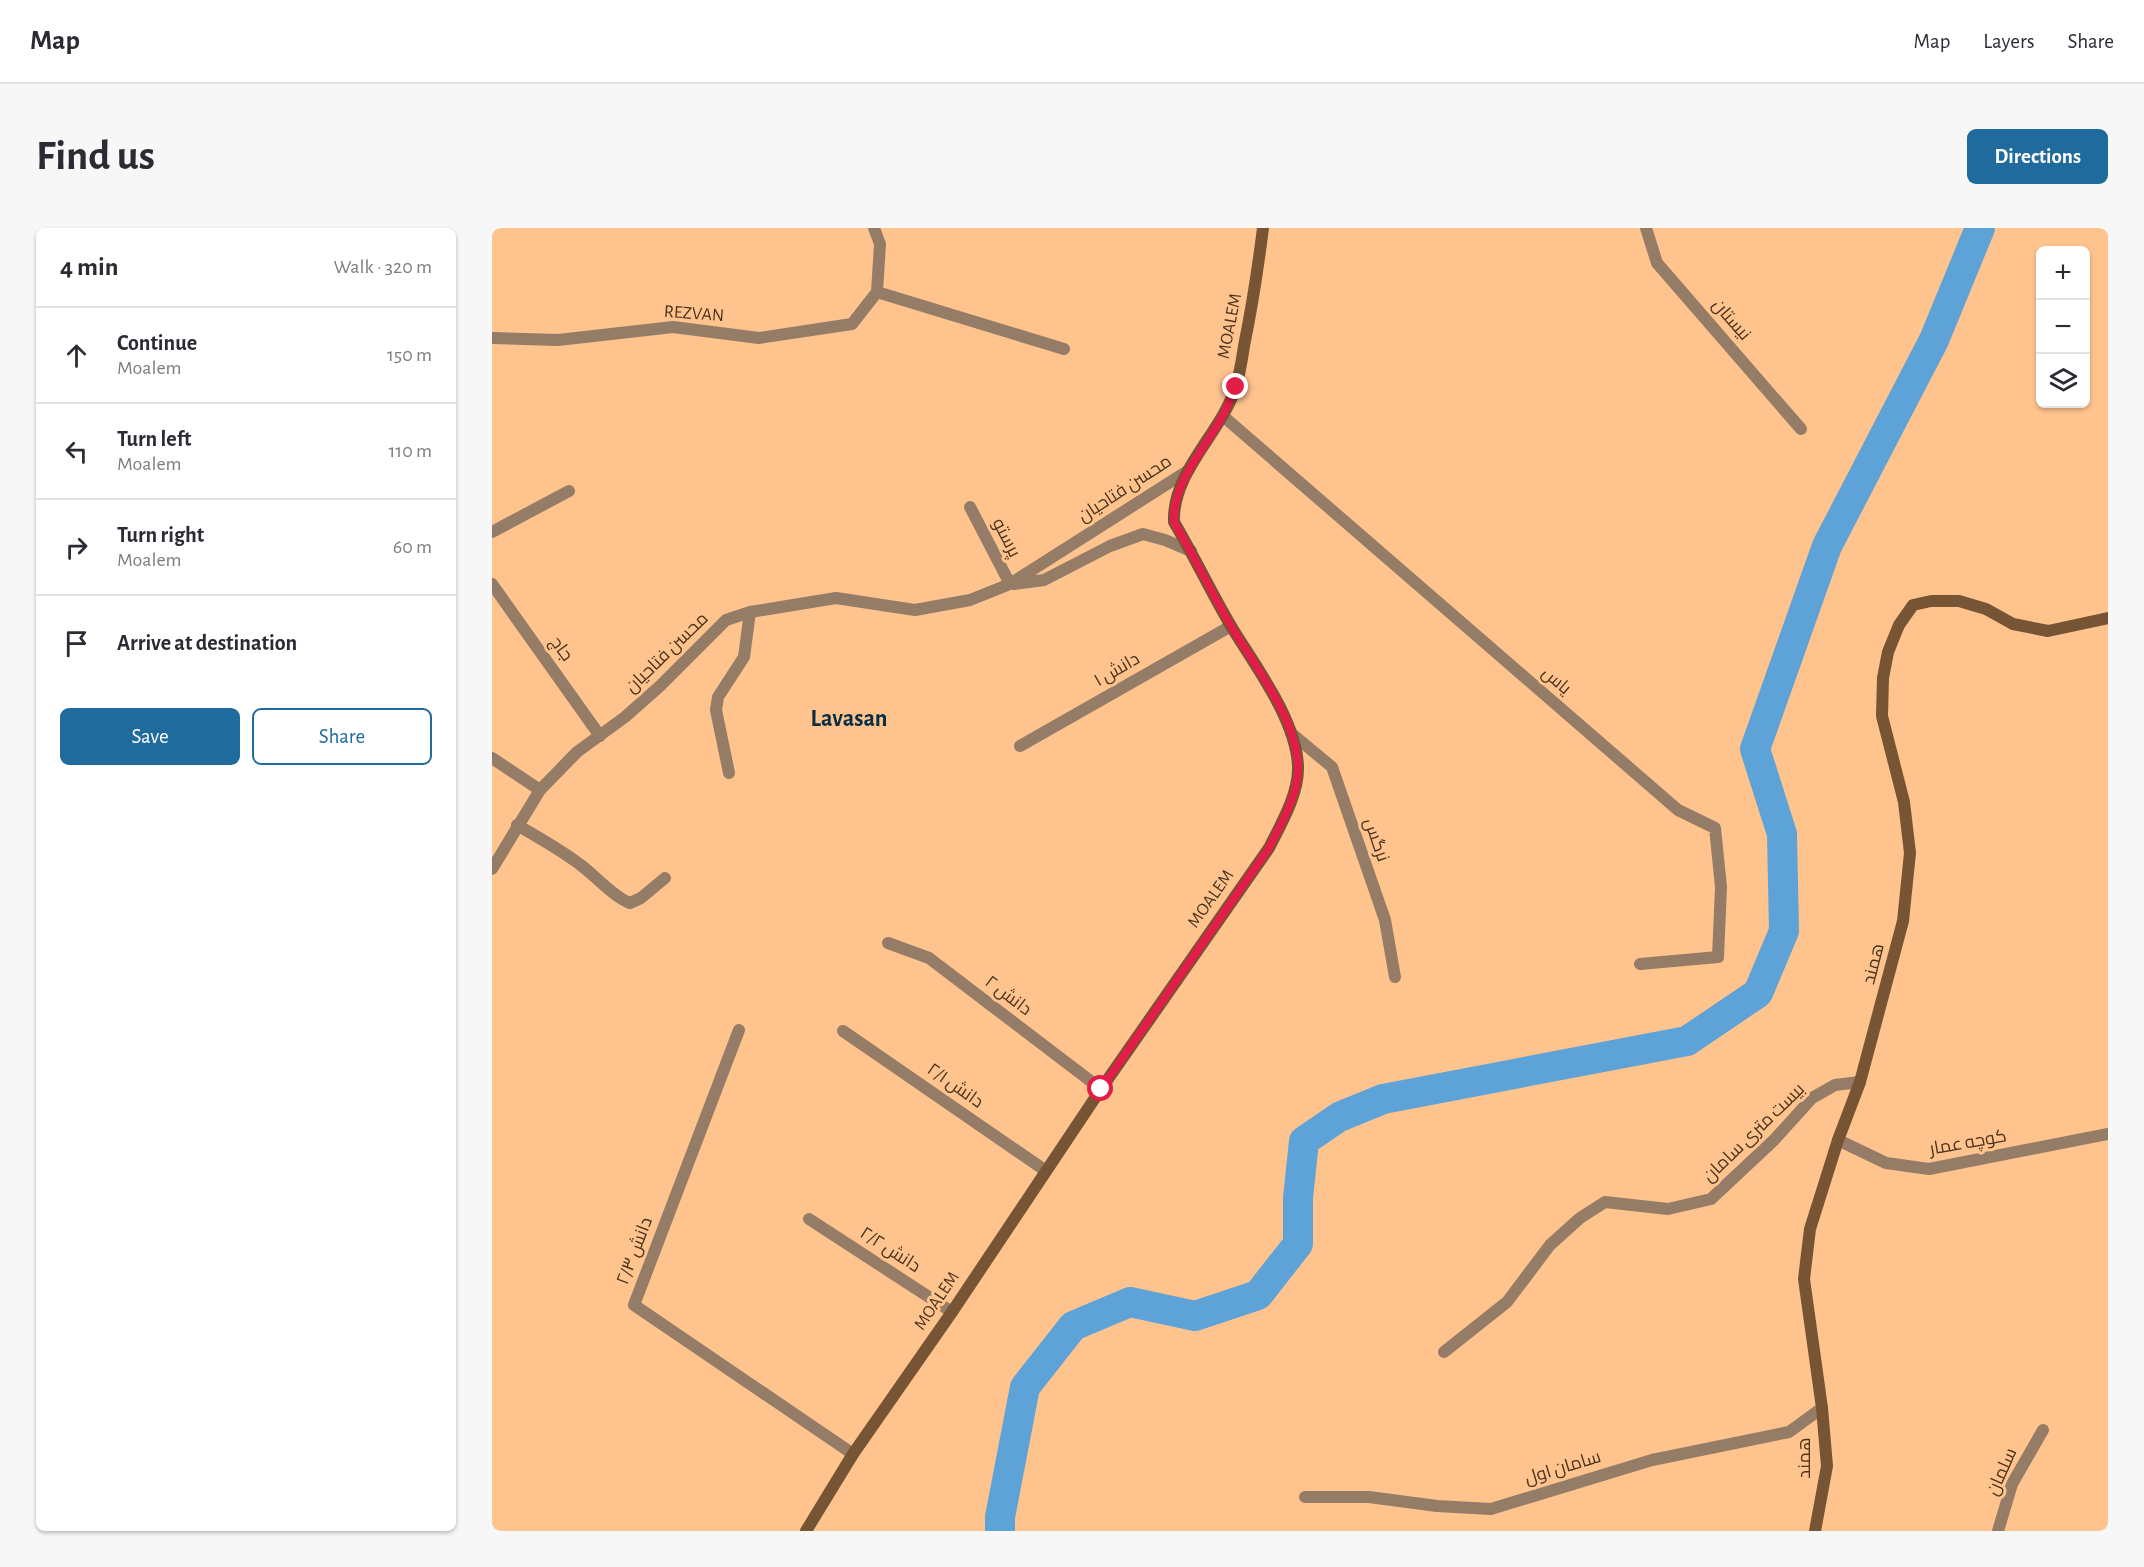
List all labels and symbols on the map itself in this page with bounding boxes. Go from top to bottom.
street label: MOALEM [1215,292,1245,360]
street label: نیستان [1708,296,1754,345]
street label: REZVAN [663,303,725,325]
route end [1222,373,1248,399]
street label: محسن فتاحیان [1075,452,1175,527]
street label: پرستو [987,516,1023,561]
street label: محسن فتاحیان [622,609,713,697]
street label: جاج [545,633,576,666]
street label: دانش ۱ [1091,649,1143,691]
street label: یاس [1537,664,1574,699]
district label: Lavasan [811,707,888,731]
street label: نرگس [1359,816,1392,864]
street label: MOALEM [1185,867,1237,931]
street label: همند [1860,942,1888,986]
street label: دانش ۲ [981,972,1035,1020]
street label: دانش ۲/۱ [923,1059,987,1113]
route start [1087,1075,1113,1101]
street label: بیست متری سامان [1700,1080,1809,1187]
street label: کوچه عمار [1927,1127,2008,1161]
street label: دانش ۲/۳ [613,1214,657,1288]
street label: دانش ۲/۲ [856,1223,924,1277]
street label: MOALEM [911,1269,963,1333]
street label: همند [1796,1437,1814,1479]
street label: سلمان [1984,1446,2021,1499]
street label: سامان اول [1523,1448,1604,1489]

